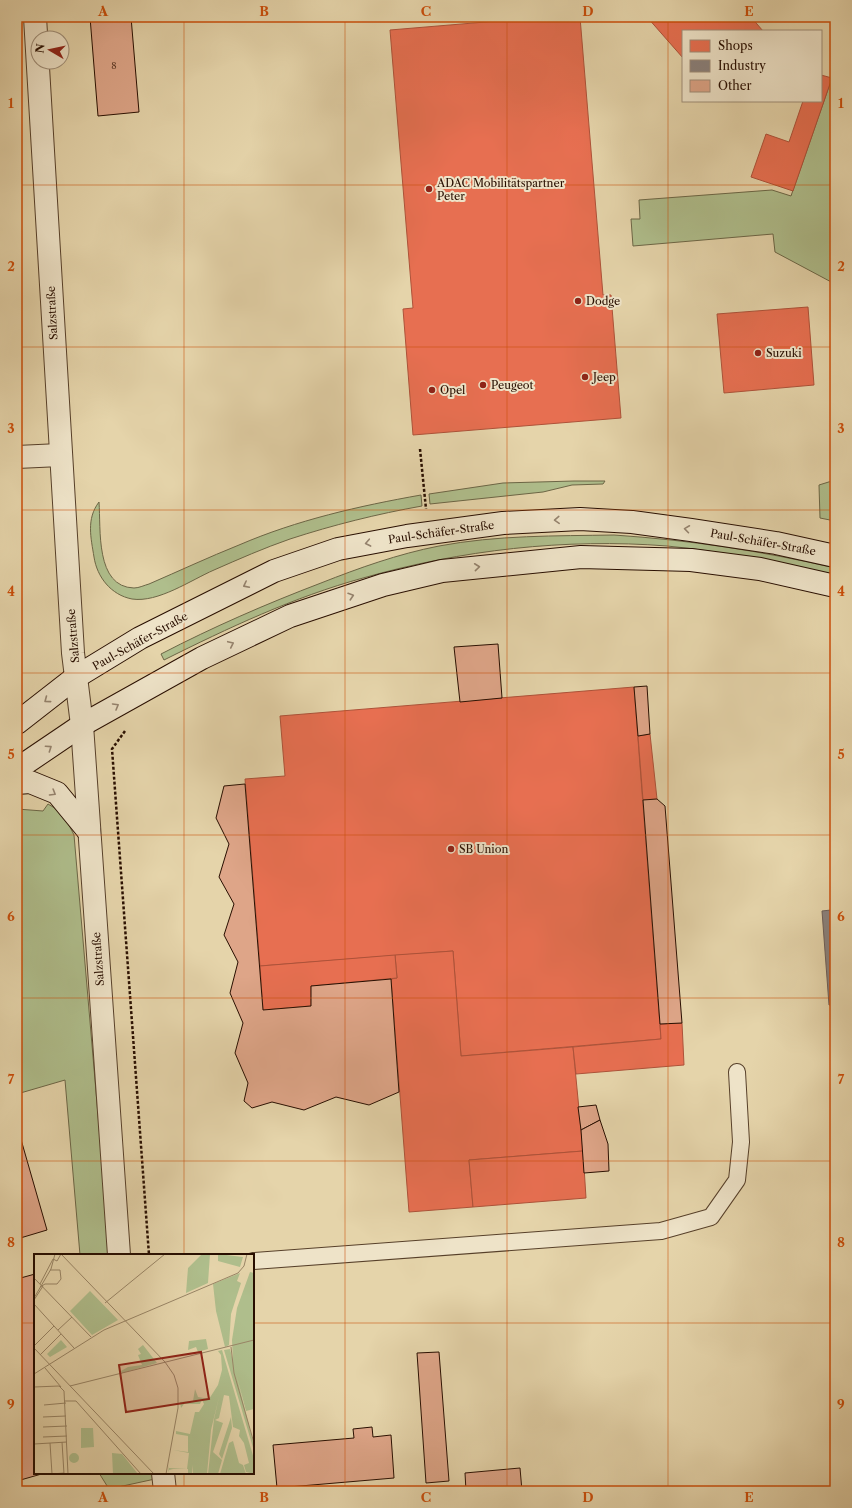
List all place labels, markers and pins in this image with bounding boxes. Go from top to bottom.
place label: ADAC Mobilitätspartner Peter [436,176,565,203]
marker: ADAC Mobilitätspartner Peter [424,184,434,194]
place label: Dodge [586,294,620,308]
marker: Dodge [573,296,583,306]
place label: Suzuki [766,346,802,360]
marker: Suzuki [753,348,763,358]
place label: Jeep [591,370,616,384]
marker: Jeep [580,372,590,382]
place label: Peugeot [491,378,534,392]
marker: Peugeot [478,380,488,390]
place label: Opel [440,383,466,397]
marker: Opel [427,385,437,395]
place label: SB Union [459,842,508,856]
marker: SB Union [446,844,456,854]

